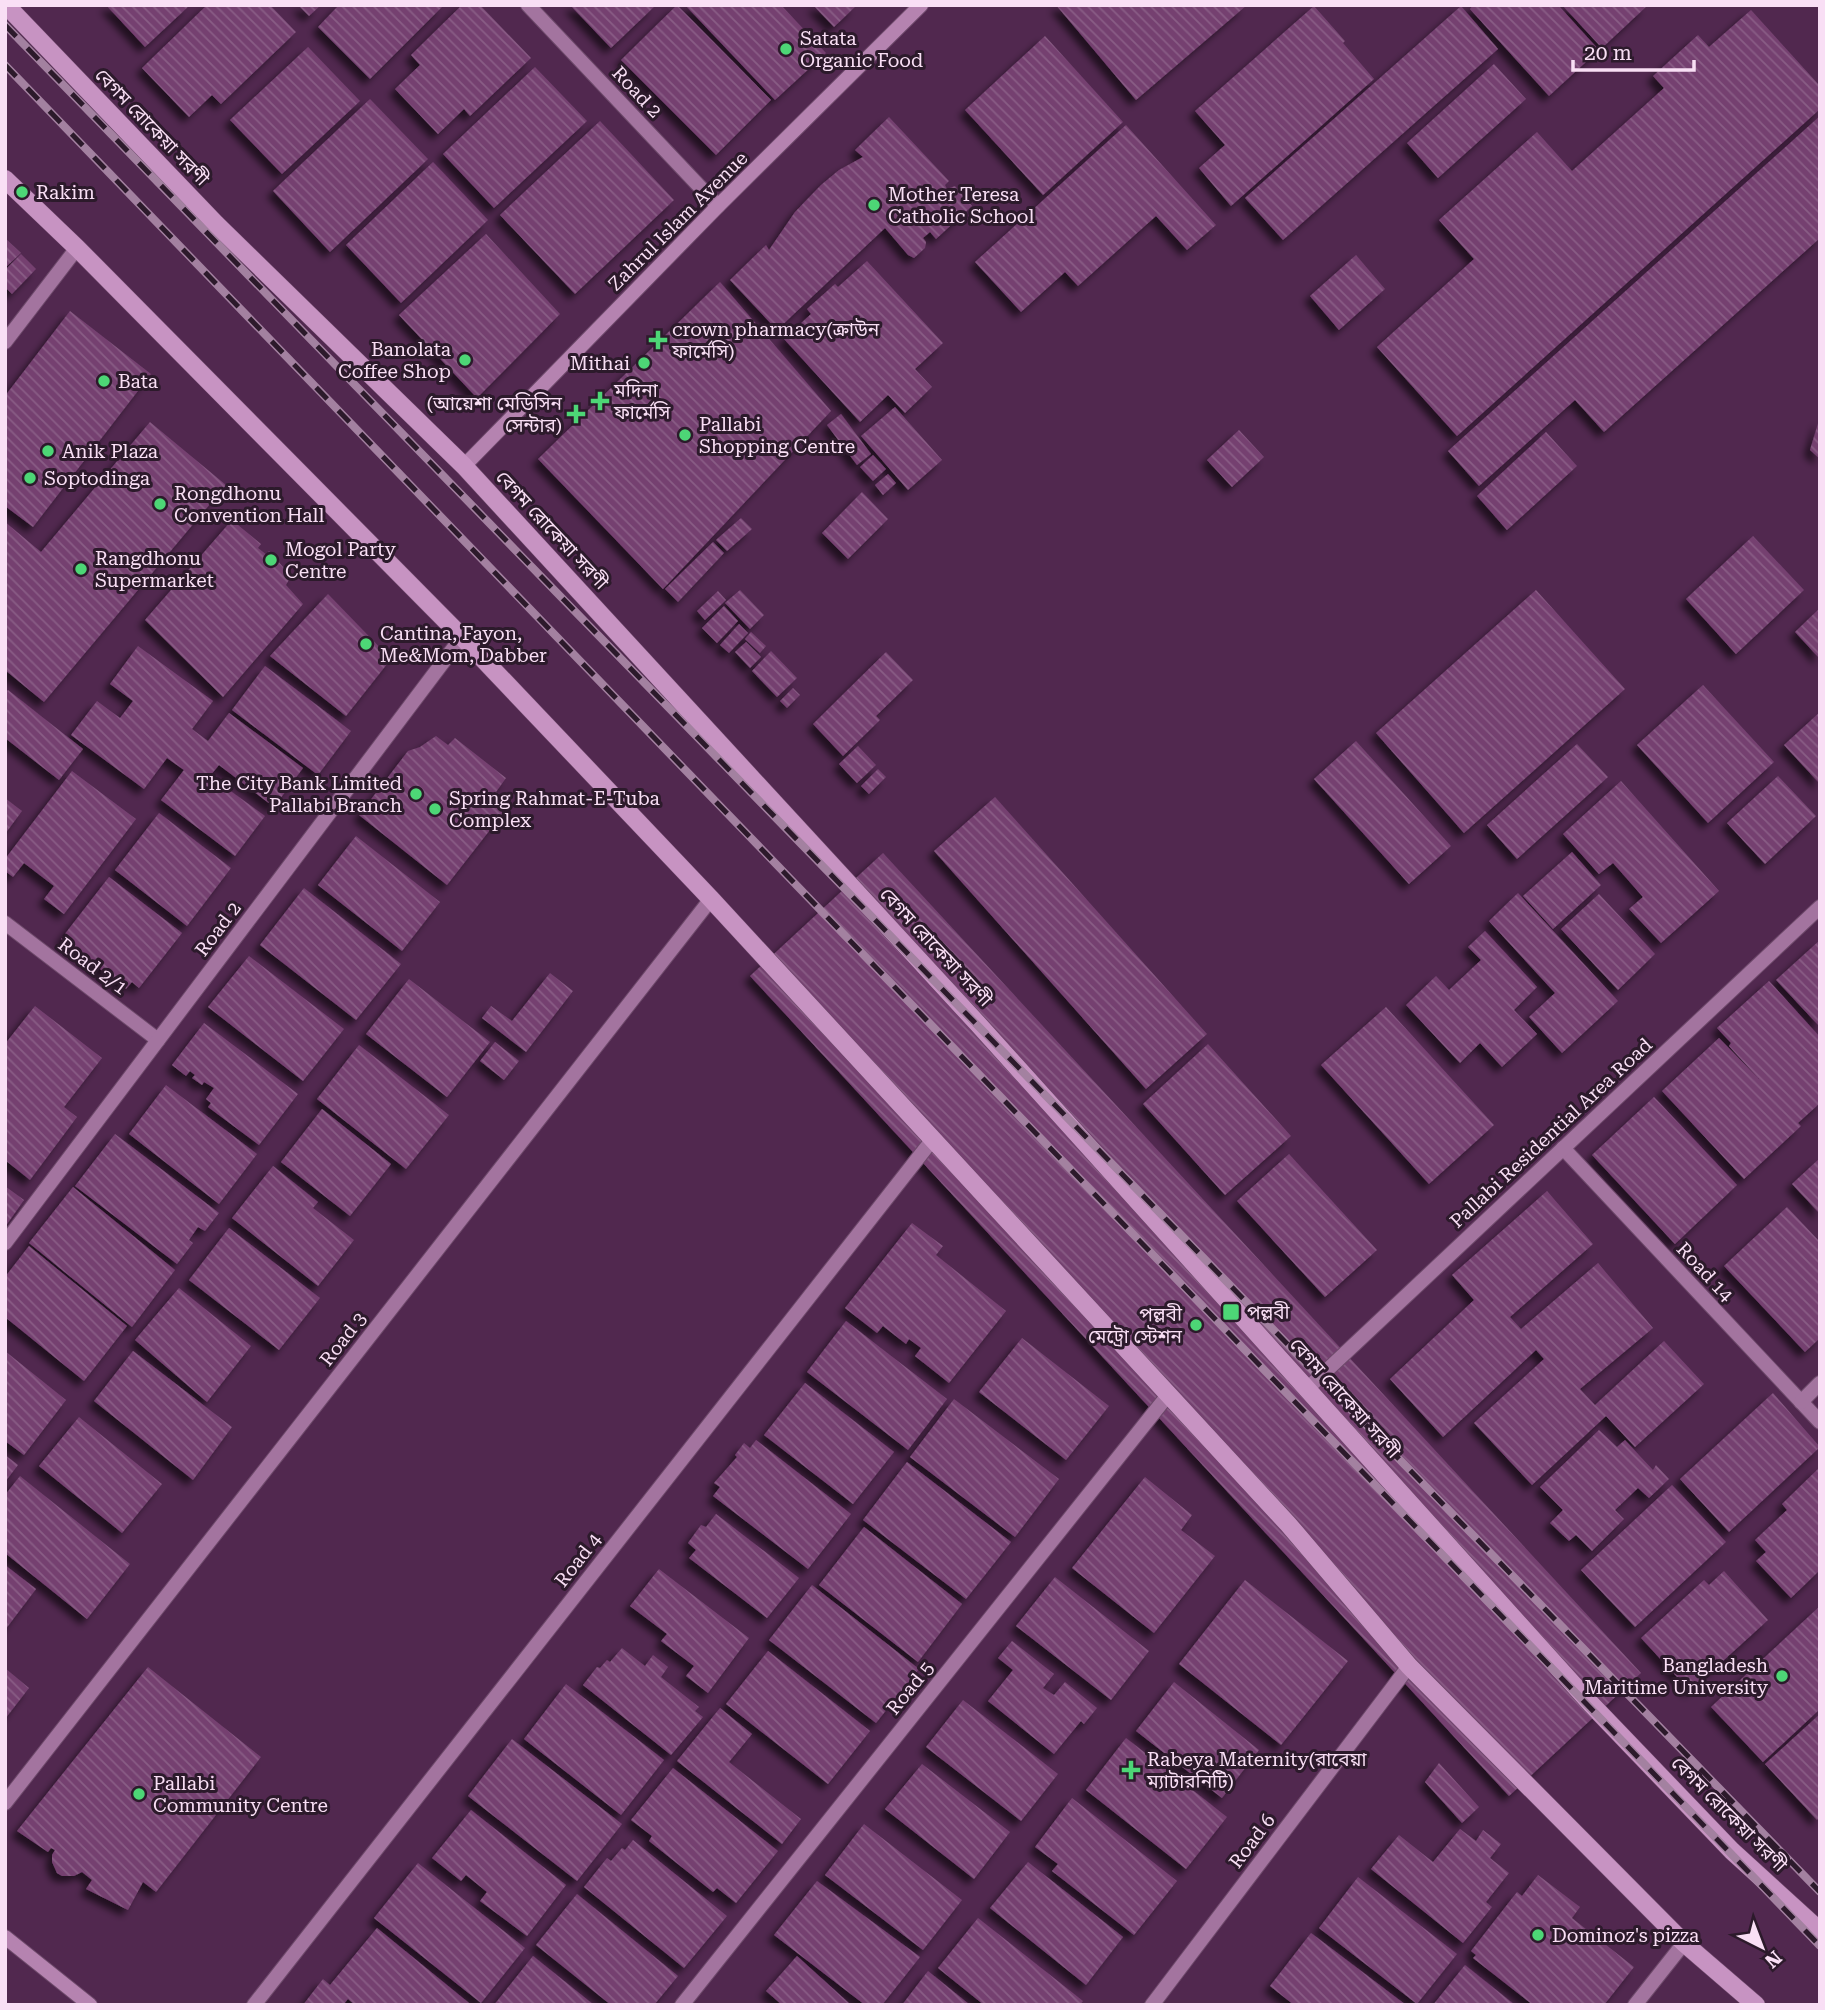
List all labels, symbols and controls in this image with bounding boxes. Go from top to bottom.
place label: Satata Organic Food [800,27,923,72]
scale bar [1573,28,1694,72]
marker: Satata Organic Food [778,41,794,57]
text: 20 m [1584,41,1632,65]
street label: Road 2 [607,61,667,123]
street label: বেগম রোকেয়া সরণী [90,64,214,191]
street label: Zahrul Islam Avenue [604,147,752,295]
place label: Rakim [36,181,95,204]
place label: Mother Teresa Catholic School [888,183,1034,228]
marker: Rakim [14,184,30,200]
marker: Mother Teresa Catholic School [866,197,882,213]
place label: crown pharmacy(ক্রাউন ফার্মেসি) [671,318,880,363]
marker: crown pharmacy(ক্রাউন ফার্মেসি) [650,332,666,348]
place label: Banolata Coffee Shop [338,338,452,383]
marker: Banolata Coffee Shop [457,352,473,368]
place label: Mithai [570,352,630,375]
marker: Mithai [636,355,652,371]
place label: Bata [118,370,159,393]
marker: Bata [96,373,112,389]
place label: মদিনা ফার্মেসি [613,379,671,424]
place label: (আয়েশা মেডিসিন সেন্টার) [427,392,563,437]
marker: মদিনা ফার্মেসি [592,393,608,409]
marker: (আয়েশা মেডিসিন সেন্টার) [568,406,584,422]
place label: Pallabi Shopping Centre [699,413,855,458]
marker: Pallabi Shopping Centre [677,427,693,443]
place label: Anik Plaza [62,440,159,463]
marker: Anik Plaza [40,443,56,459]
street label: বেগম রোকেয়া সরণী [491,466,614,595]
place label: Soptodinga [44,467,151,490]
marker: Soptodinga [22,470,38,486]
place label: Rongdhonu Convention Hall [174,482,324,527]
marker: Rongdhonu Convention Hall [152,496,168,512]
place label: Mogol Party Centre [285,538,397,583]
place label: Rangdhonu Supermarket [95,547,214,592]
marker: Mogol Party Centre [263,552,279,568]
marker: Rangdhonu Supermarket [73,561,89,577]
place label: Cantina, Fayon, Me&Mom, Dabber [380,622,547,667]
marker: Cantina, Fayon, Me&Mom, Dabber [358,636,374,652]
place label: The City Bank Limited Pallabi Branch [196,772,402,817]
marker: The City Bank Limited Pallabi Branch [408,786,424,802]
place label: Spring Rahmat-E-Tuba Complex [449,787,661,832]
marker: Spring Rahmat-E-Tuba Complex [427,801,443,817]
street label: বেগম রোকেয়া সরণী [875,883,998,1012]
street label: Road 2 [190,897,246,961]
street label: Road 2/1 [54,933,132,999]
street label: Pallabi Residential Area Road [1445,1033,1657,1233]
street label: Road 14 [1672,1238,1738,1307]
place label: পল্লবী [1247,1301,1291,1324]
marker: পল্লবী [1221,1302,1241,1322]
place label: পল্লবী মেট্রো স্টেশন [1088,1303,1183,1348]
street label: Road 3 [315,1307,371,1371]
marker: পল্লবী মেট্রো স্টেশন [1188,1317,1204,1333]
street label: বেগম রোকেয়া সরণী [1285,1333,1406,1464]
street label: Road 4 [550,1528,606,1592]
place label: Bangladesh Maritime University [1585,1654,1769,1699]
street label: Road 5 [882,1657,938,1719]
marker: Bangladesh Maritime University [1774,1668,1790,1684]
place label: Rabeya Maternity(রাবেয়া ম্যাটারনিটি) [1146,1748,1367,1793]
street label: বেগম রোকেয়া সরণী [1666,1751,1792,1877]
marker: Rabeya Maternity(রাবেয়া ম্যাটারনিটি) [1121,1760,1141,1780]
place label: Pallabi Community Centre [153,1772,328,1817]
marker: Pallabi Community Centre [131,1786,147,1802]
street label: Road 6 [1224,1809,1280,1873]
north arrow [1727,1912,1797,1982]
place label: Dominoz's pizza [1552,1924,1700,1947]
marker: Dominoz's pizza [1530,1927,1546,1943]
text: N [1760,1946,1786,1973]

